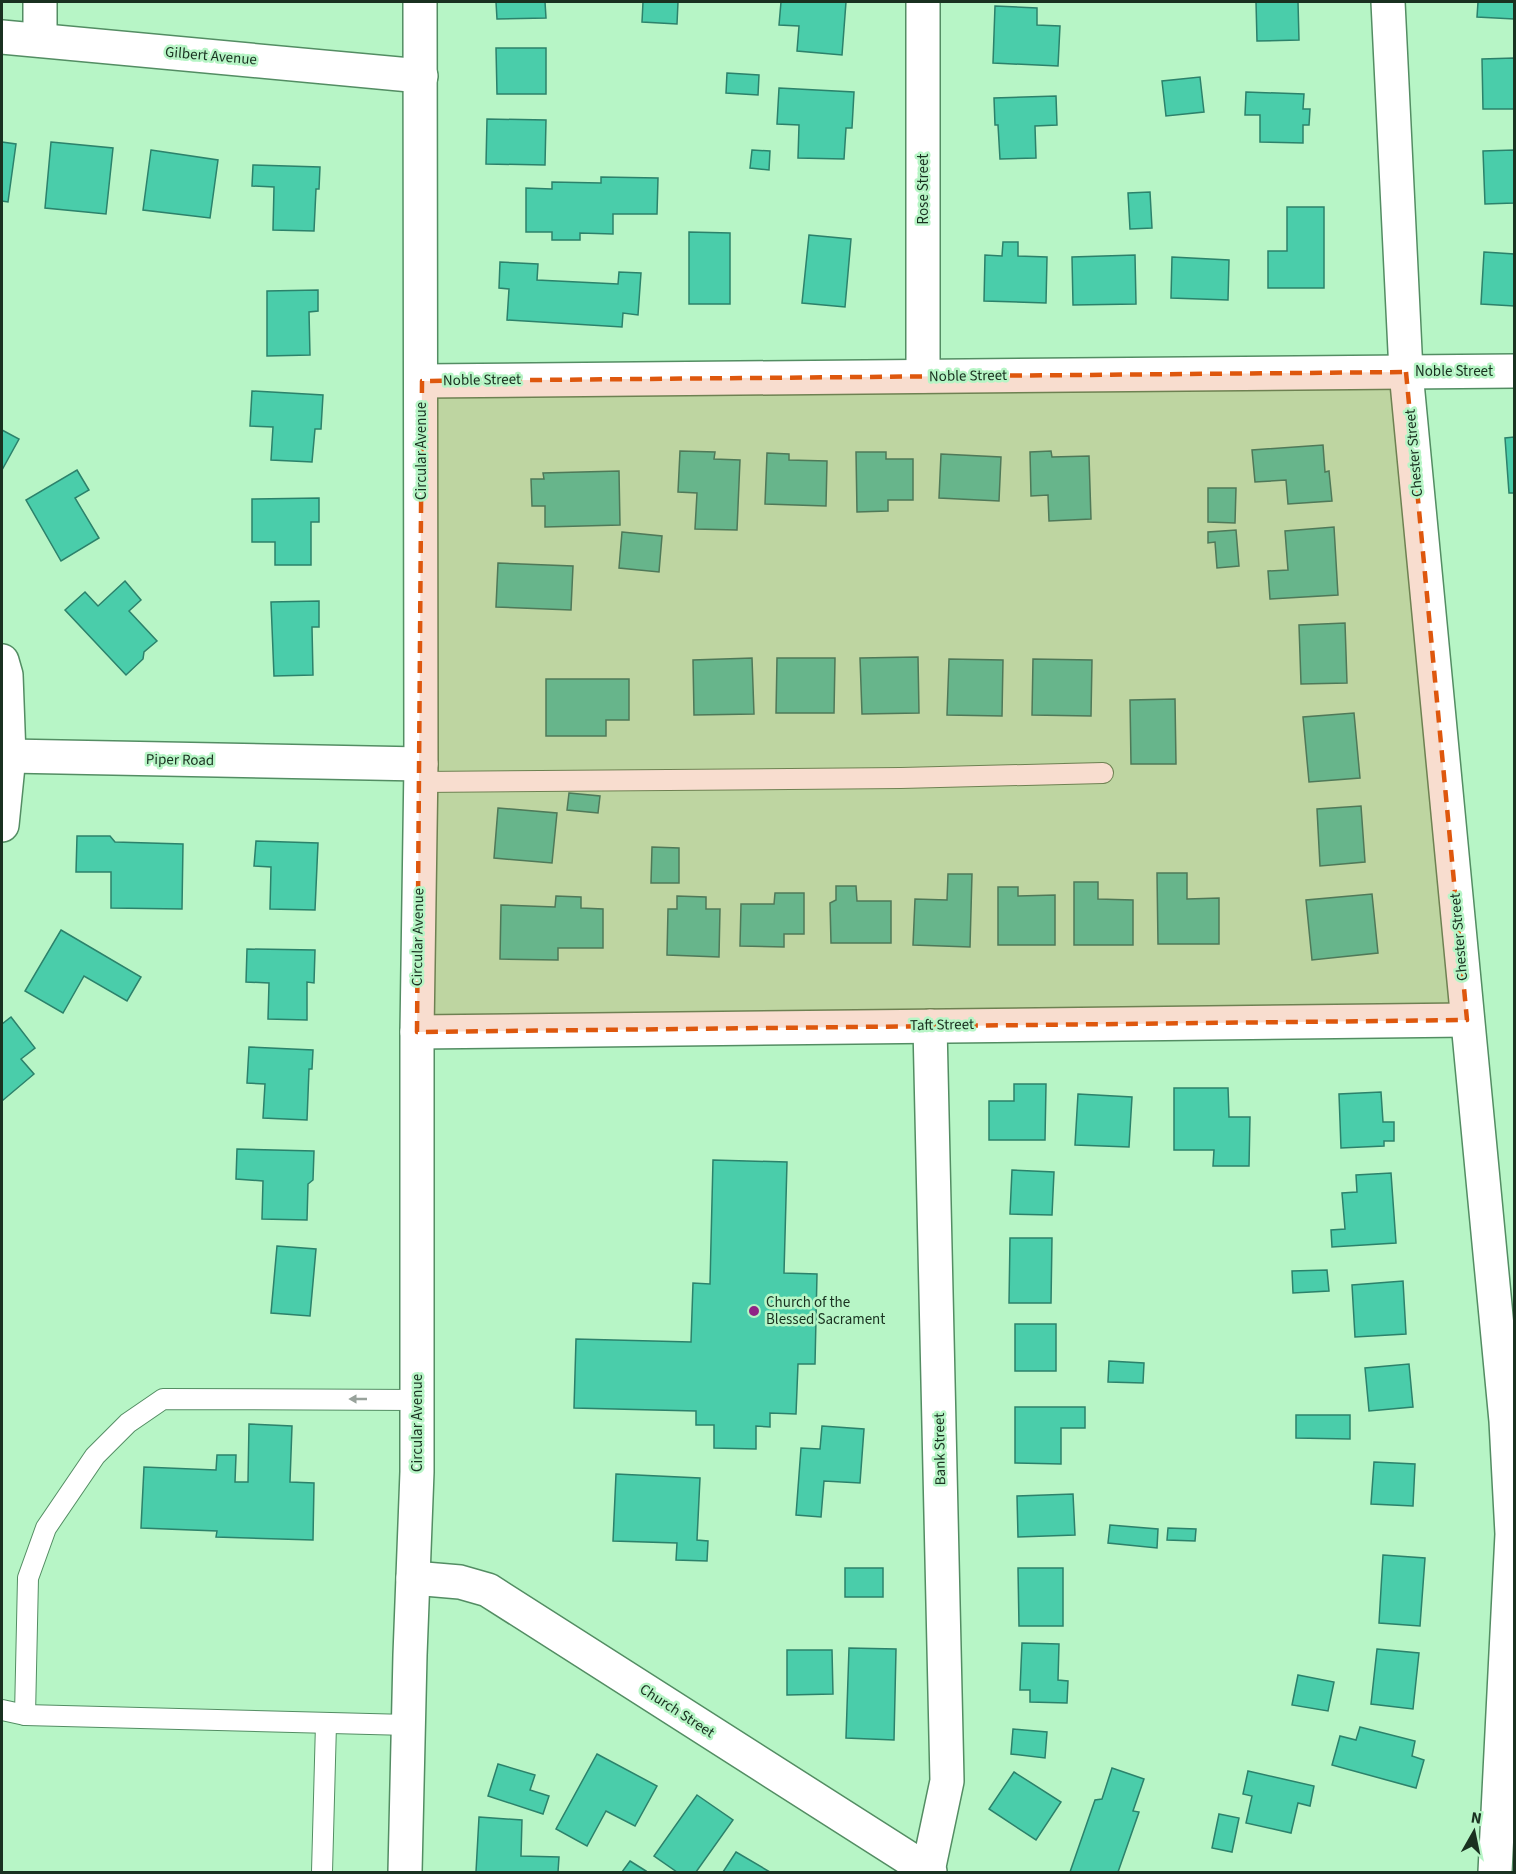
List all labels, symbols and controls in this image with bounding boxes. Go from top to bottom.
street label: Gilbert Avenue [164,42,258,70]
street label: Rose Street [913,154,934,224]
street label: Noble Street [1415,361,1493,382]
street label: Noble Street [929,365,1007,387]
street label: Noble Street [443,369,521,391]
street label: Circular Avenue [411,402,432,500]
street label: Chester Street [1400,408,1428,498]
street label: Piper Road [146,749,214,771]
street label: Circular Avenue [407,888,429,986]
street label: Chester Street [1445,892,1473,982]
street label: Taft Street [910,1014,974,1036]
place label: Church of the Blessed Sacrament [766,1292,885,1330]
marker: Church of the Blessed Sacrament [747,1304,761,1318]
street label: Circular Avenue [407,1374,428,1472]
one-way arrow [349,1395,368,1404]
street label: Bank Street [929,1413,951,1485]
street label: Church Street [635,1679,719,1743]
north arrow [1444,1802,1504,1862]
text: N [1469,1806,1483,1830]

